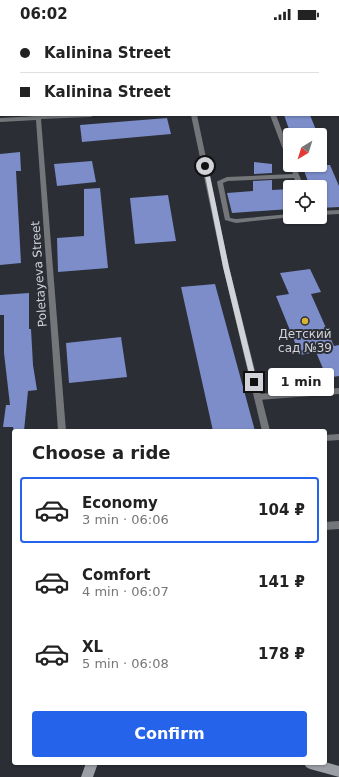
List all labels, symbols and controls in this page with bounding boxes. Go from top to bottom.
text: 06:02 [20,5,68,23]
text: Kalinina Street [44,44,171,62]
text: Kalinina Street [44,83,171,101]
north arrow [283,128,327,172]
map controls [283,128,327,224]
route start [196,157,214,175]
button: locate [283,180,327,224]
street label: Poletayeva Street [28,220,50,327]
marker: Детский сад №39 [300,316,310,326]
place label: Детский сад №39 [278,327,332,355]
callout: 1 min [268,368,334,396]
route end [245,373,263,391]
text: 1 min [281,374,321,389]
text: Choose a ride [32,442,171,463]
icon: car [34,492,70,528]
text: Economy [82,494,158,512]
text: 104 ₽ [258,501,305,519]
text: 3 min · 06:06 [82,512,169,527]
icon: car [34,564,70,600]
text: Comfort [82,566,150,584]
text: 141 ₽ [258,573,305,591]
text: 4 min · 06:07 [82,584,169,599]
icon: car [34,636,70,672]
text: XL [82,638,103,656]
text: 178 ₽ [258,645,305,663]
text: 5 min · 06:08 [82,656,169,671]
button: Confirm [32,711,307,757]

